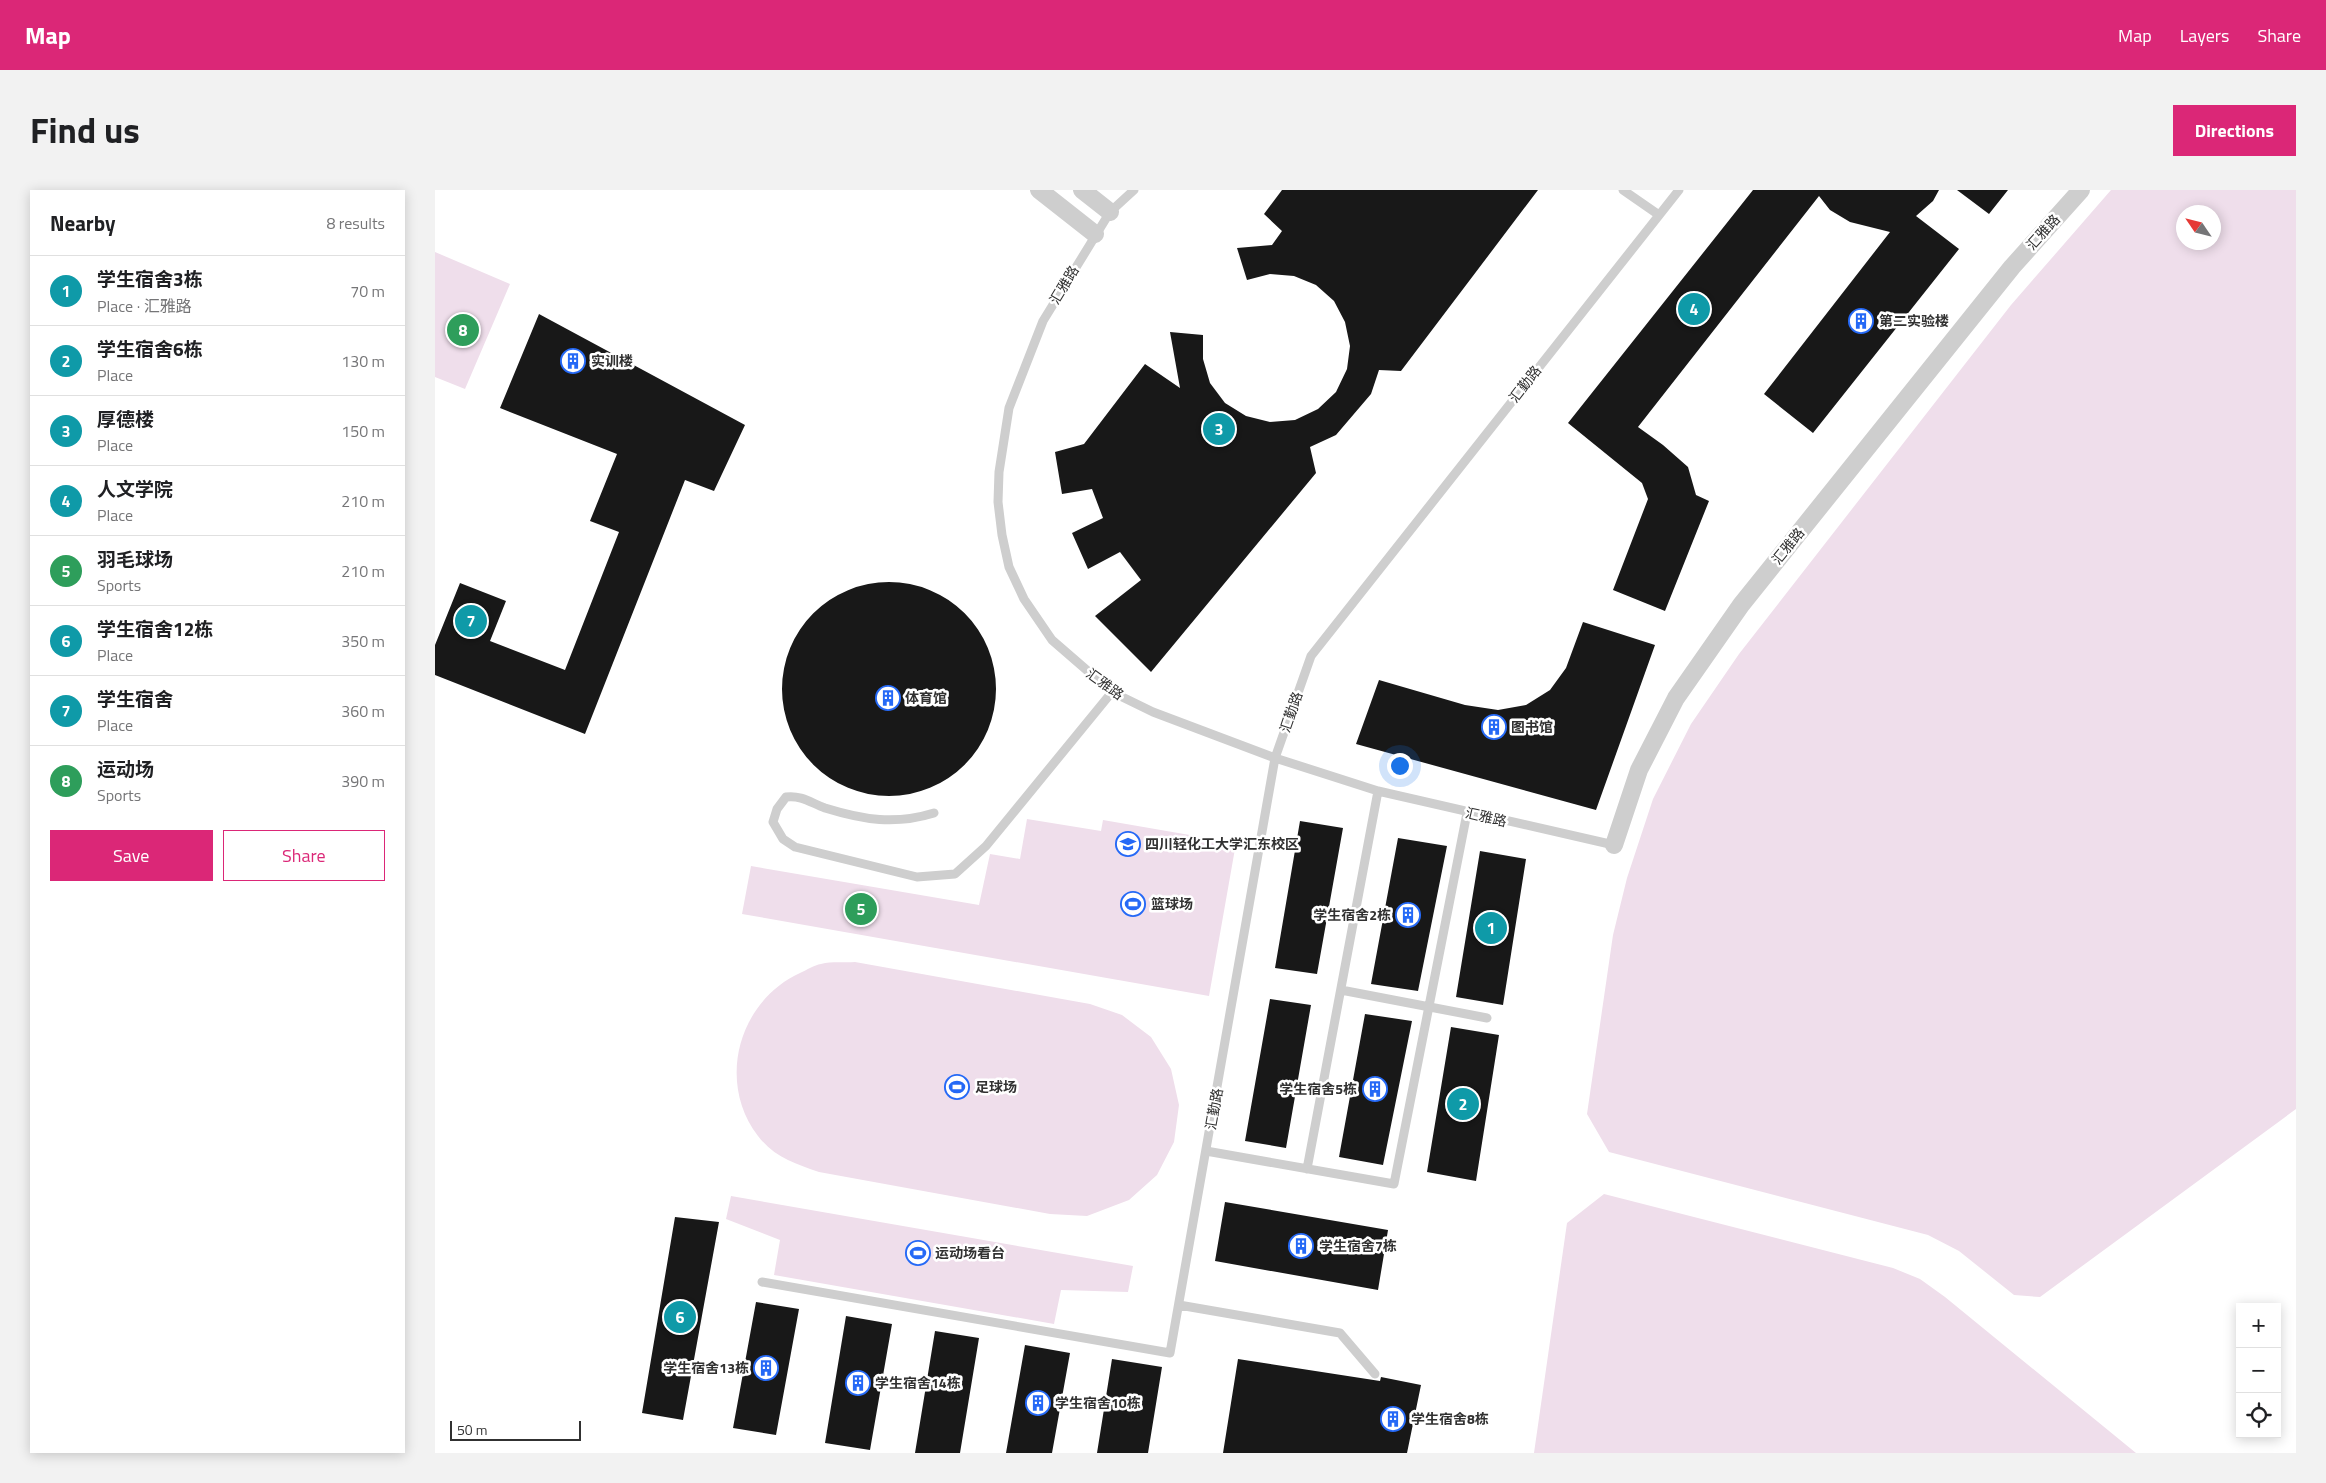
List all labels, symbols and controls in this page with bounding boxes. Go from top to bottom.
text: Map [25,17,71,53]
text: Map [2118,22,2152,49]
text: Layers [2180,22,2229,49]
text: Share [2257,22,2301,49]
text: Find us [30,103,140,157]
button: Directions [2173,105,2296,156]
north arrow [2176,205,2221,250]
text: Nearby [50,207,115,239]
street label: 汇雅路 [2021,209,2064,254]
text: 8 results [326,211,385,235]
street label: 汇雅路 [1044,261,1083,308]
text: 学生宿舍3栋 [97,264,203,293]
text: 1 [62,279,70,303]
text: 70 m [350,279,385,303]
pin: 4 [1678,290,1710,328]
text: Place · 汇雅路 [97,294,192,318]
building icon: 第二实验楼 [1848,308,1874,334]
place label: 第二实验楼 [1879,310,1949,331]
pin: 8 [447,311,479,349]
text: 学生宿舍6栋 [97,334,203,363]
building icon: 实训楼 [560,348,586,374]
text: 2 [62,349,70,373]
text: 130 m [341,349,385,373]
place label: 实训楼 [591,350,633,371]
street label: 汇勤路 [1503,361,1546,407]
text: Place [97,363,133,387]
text: 厚德楼 [97,404,154,433]
pin: 3 [1203,410,1235,448]
text: 3 [62,419,70,443]
text: 150 m [341,419,385,443]
text: Place [97,433,133,457]
text: 人文学院 [97,474,173,503]
text: 4 [62,489,70,513]
text: 210 m [341,489,385,513]
text: Place [97,503,133,527]
street label: 汇雅路 [1766,523,1809,569]
text: 羽毛球场 [97,544,173,573]
text: 5 [62,559,70,583]
text: 210 m [341,559,385,583]
text: Sports [97,573,141,597]
pin: 7 [455,602,487,640]
text: 学生宿舍12栋 [97,614,213,643]
text: 6 [62,629,70,653]
text: 350 m [341,629,385,653]
text: Place [97,643,133,667]
street label: 汇雅路 [1082,663,1128,704]
text: 学生宿舍 [97,684,173,713]
building icon: 体育馆 [875,685,901,711]
place label: 体育馆 [905,687,947,708]
street label: 汇勤路 [1274,689,1307,735]
text: 7 [62,699,70,723]
text: 360 m [341,699,385,723]
text: Place [97,713,133,737]
building icon: 图书馆 [1481,714,1507,740]
place label: 图书馆 [1511,716,1553,737]
your location [1387,753,1413,779]
text: 运动场 [97,754,154,783]
text: 8 [62,769,70,793]
text: 390 m [341,769,385,793]
text: Sports [97,783,141,807]
street label: 汇雅路 [1463,802,1509,831]
button: Save [50,830,213,881]
button: Share [223,830,385,881]
school or university icon: 四川轻化工大学汇东校区 [1115,831,1141,857]
place label: 四川轻化工大学汇东校区 [1145,833,1299,854]
pin: 5 [845,890,877,928]
sports icon: 篮球场 [1120,891,1146,917]
place label: 篮球场 [1151,893,1193,914]
building icon: 学生宿舍2栋 [1395,902,1421,928]
place label: 学生宿舍2栋 [1313,904,1391,925]
pin: 1 [1475,909,1507,947]
sports icon: 足球场 [944,1074,970,1100]
place label: 足球场 [975,1076,1017,1097]
building icon: 学生宿舍5栋 [1362,1076,1388,1102]
place label: 学生宿舍5栋 [1279,1078,1357,1099]
pin: 2 [1447,1085,1479,1123]
street label: 汇勤路 [1200,1086,1227,1131]
building icon: 学生宿舍7栋 [1288,1233,1314,1259]
place label: 学生宿舍7栋 [1319,1235,1397,1256]
sports icon: 运动场看台 [905,1240,931,1266]
place label: 运动场看台 [935,1242,1005,1263]
pin: 6 [664,1298,696,1336]
map controls [2236,1303,2281,1438]
button: + [2236,1303,2281,1348]
button: − [2236,1348,2281,1393]
building icon: 学生宿舍13栋 [753,1355,779,1381]
place label: 学生宿舍13栋 [663,1357,749,1378]
building icon: 学生宿舍14栋 [845,1370,871,1396]
place label: 学生宿舍14栋 [875,1372,961,1393]
building icon: 学生宿舍10栋 [1025,1390,1051,1416]
place label: 学生宿舍10栋 [1055,1392,1141,1413]
button: locate [2236,1393,2281,1438]
building icon: 学生宿舍8栋 [1380,1406,1406,1432]
place label: 学生宿舍8栋 [1411,1408,1489,1429]
scale bar [450,1418,581,1441]
text: 50 m [457,1419,487,1440]

